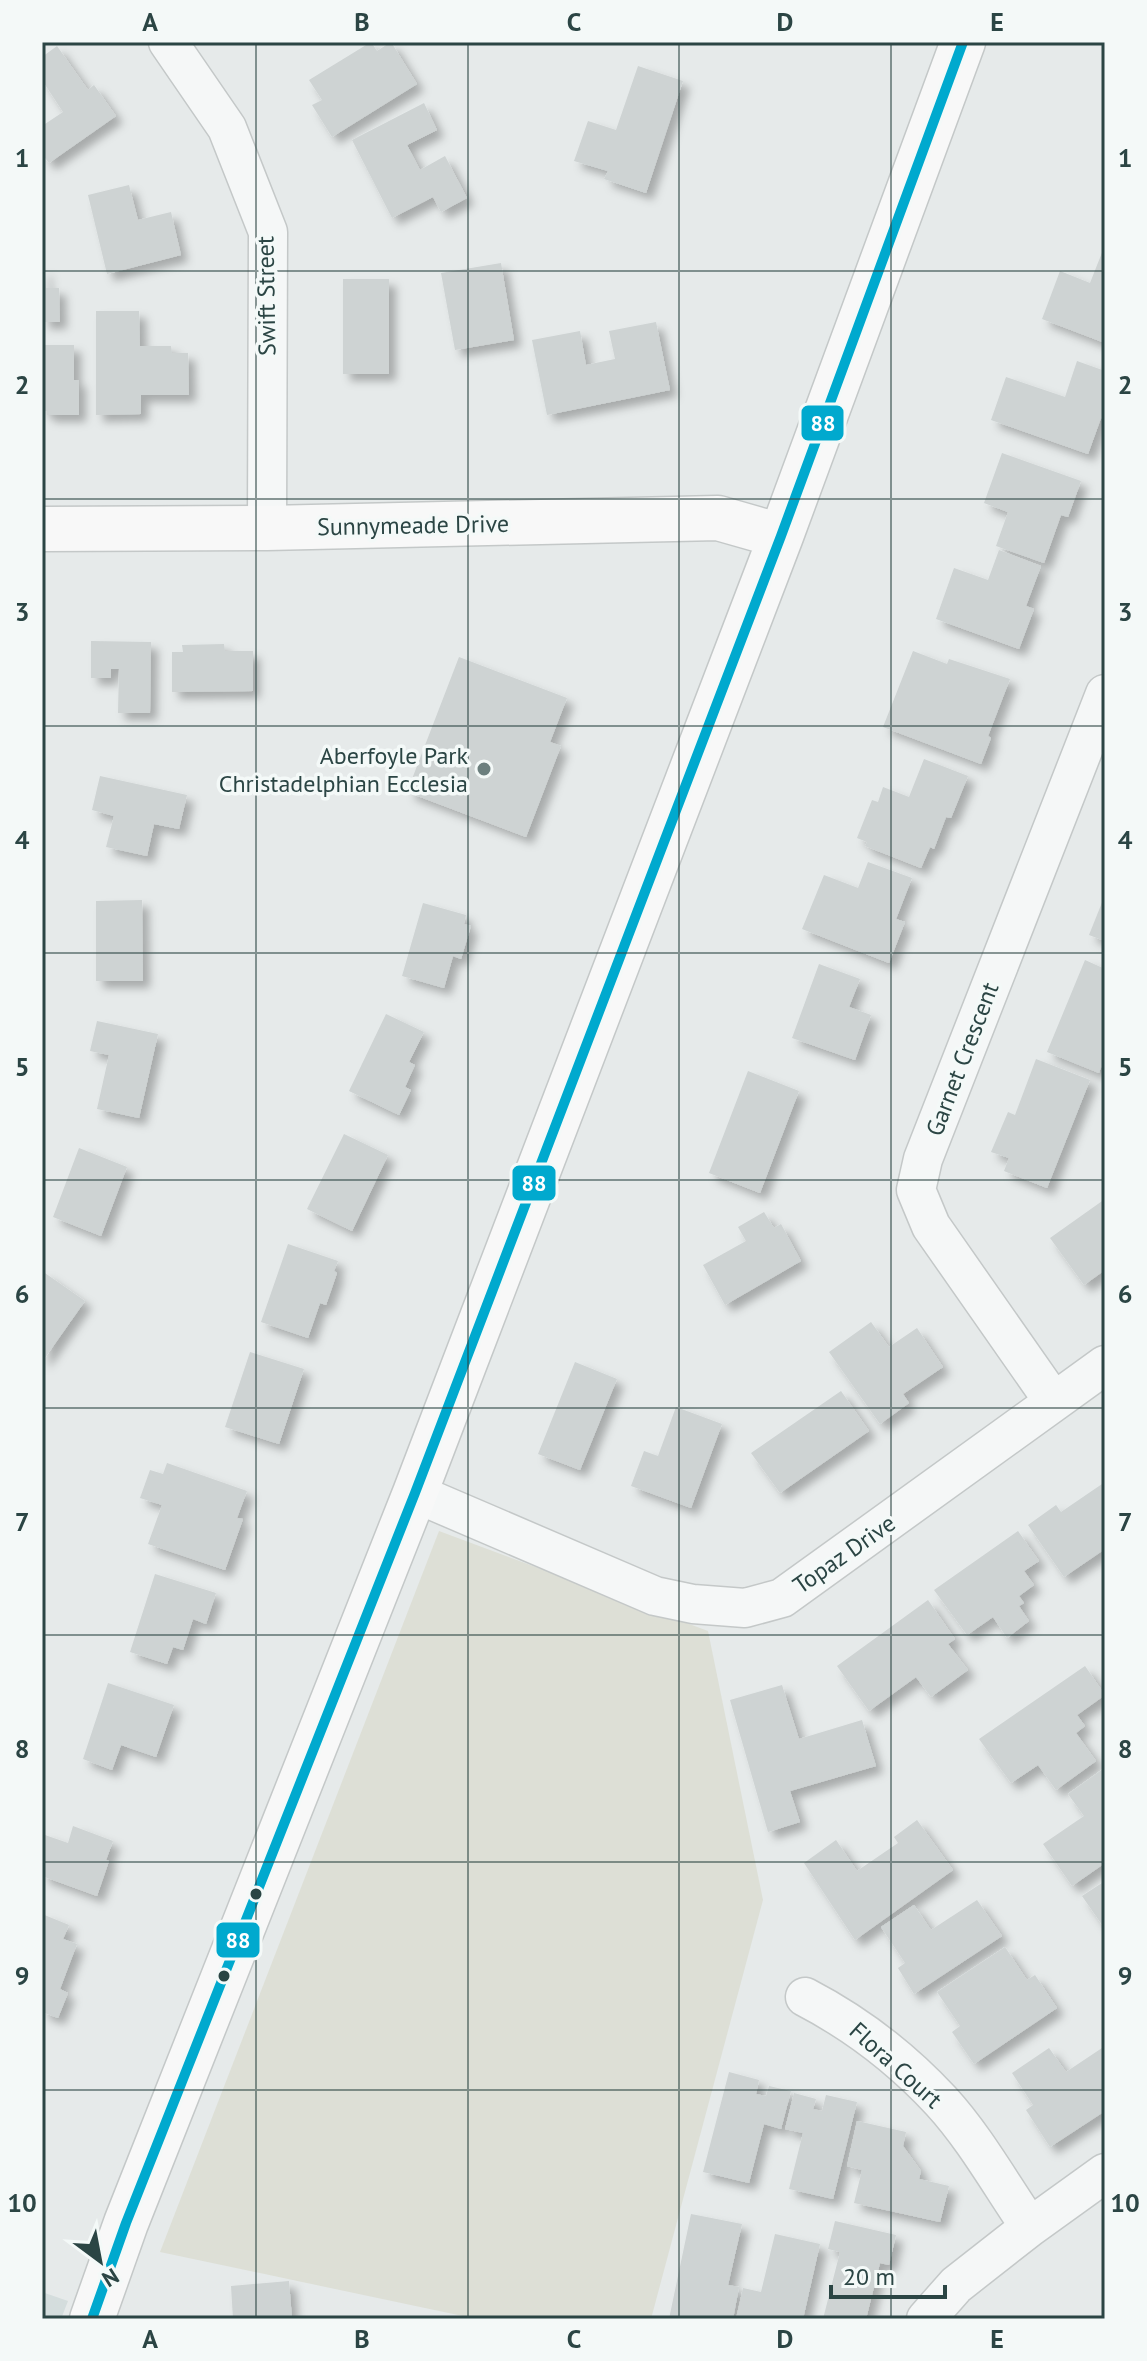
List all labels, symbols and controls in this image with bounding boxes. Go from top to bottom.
text: A [142,5,158,38]
text: B [354,5,370,38]
text: C [567,5,581,38]
text: D [777,5,793,38]
text: E [990,5,1004,38]
text: 1 [15,141,29,174]
text: 1 [1118,141,1132,174]
street label: Swift Street [249,236,283,356]
text: 2 [15,368,29,401]
text: 2 [1118,368,1132,401]
line badge: 88 [800,404,845,442]
text: 88 [811,409,835,437]
street label: Sunnymeade Drive [317,508,509,542]
text: 3 [15,595,29,628]
text: 3 [1118,595,1132,628]
place label: Aberfoyle Park Christadelphian Ecclesia [219,740,469,799]
marker: Aberfoyle Park Christadelphian Ecclesia [475,760,493,778]
text: 4 [15,823,30,856]
text: 4 [1118,823,1133,856]
street label: Garnet Crescent [918,978,1006,1140]
text: 5 [15,1050,29,1083]
text: 5 [1118,1050,1132,1083]
line badge: 88 [511,1164,557,1202]
text: 88 [522,1169,546,1197]
text: 6 [15,1277,29,1310]
text: 6 [1118,1277,1132,1310]
text: 7 [15,1505,29,1538]
text: 7 [1118,1505,1132,1538]
street label: Topaz Drive [787,1507,901,1601]
text: 8 [15,1732,29,1765]
text: 8 [1118,1732,1132,1765]
unlabelled marker [248,1886,264,1902]
line badge: 88 [215,1921,261,1959]
text: 88 [226,1926,250,1954]
text: 9 [15,1959,29,1992]
text: 9 [1118,1959,1132,1992]
unlabelled marker [216,1968,232,1984]
street label: Flora Court [843,2015,949,2115]
text: 10 [7,2186,37,2219]
text: 10 [1110,2186,1140,2219]
north arrow [60,2221,140,2301]
scale bar [831,2249,945,2299]
text: 20 m [843,2261,895,2292]
text: N [97,2262,124,2294]
text: A [142,2322,158,2355]
text: B [354,2322,370,2355]
text: C [567,2322,581,2355]
text: D [777,2322,793,2355]
text: E [990,2322,1004,2355]

